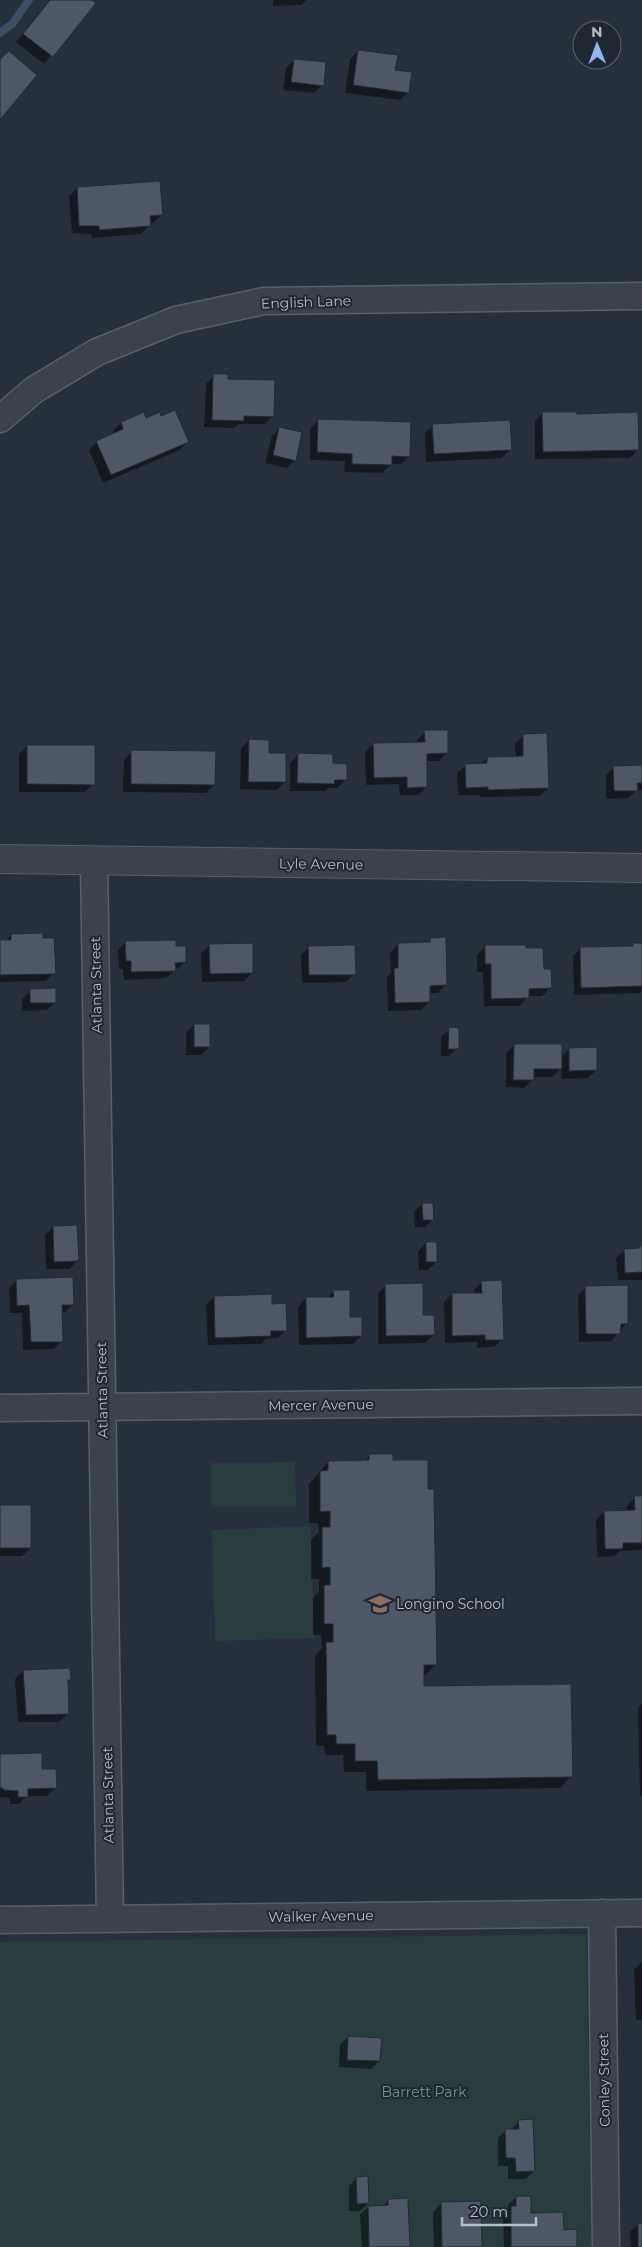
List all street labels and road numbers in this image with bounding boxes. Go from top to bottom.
street label: English Lane [261,291,351,313]
street label: Lyle Avenue [279,854,363,874]
street label: Atlanta Street [86,936,106,1034]
street label: Atlanta Street [92,1341,112,1439]
street label: Mercer Avenue [268,1395,374,1415]
street label: Atlanta Street [98,1746,118,1844]
street label: Walker Avenue [268,1906,374,1926]
street label: Conley Street [594,2033,614,2127]

